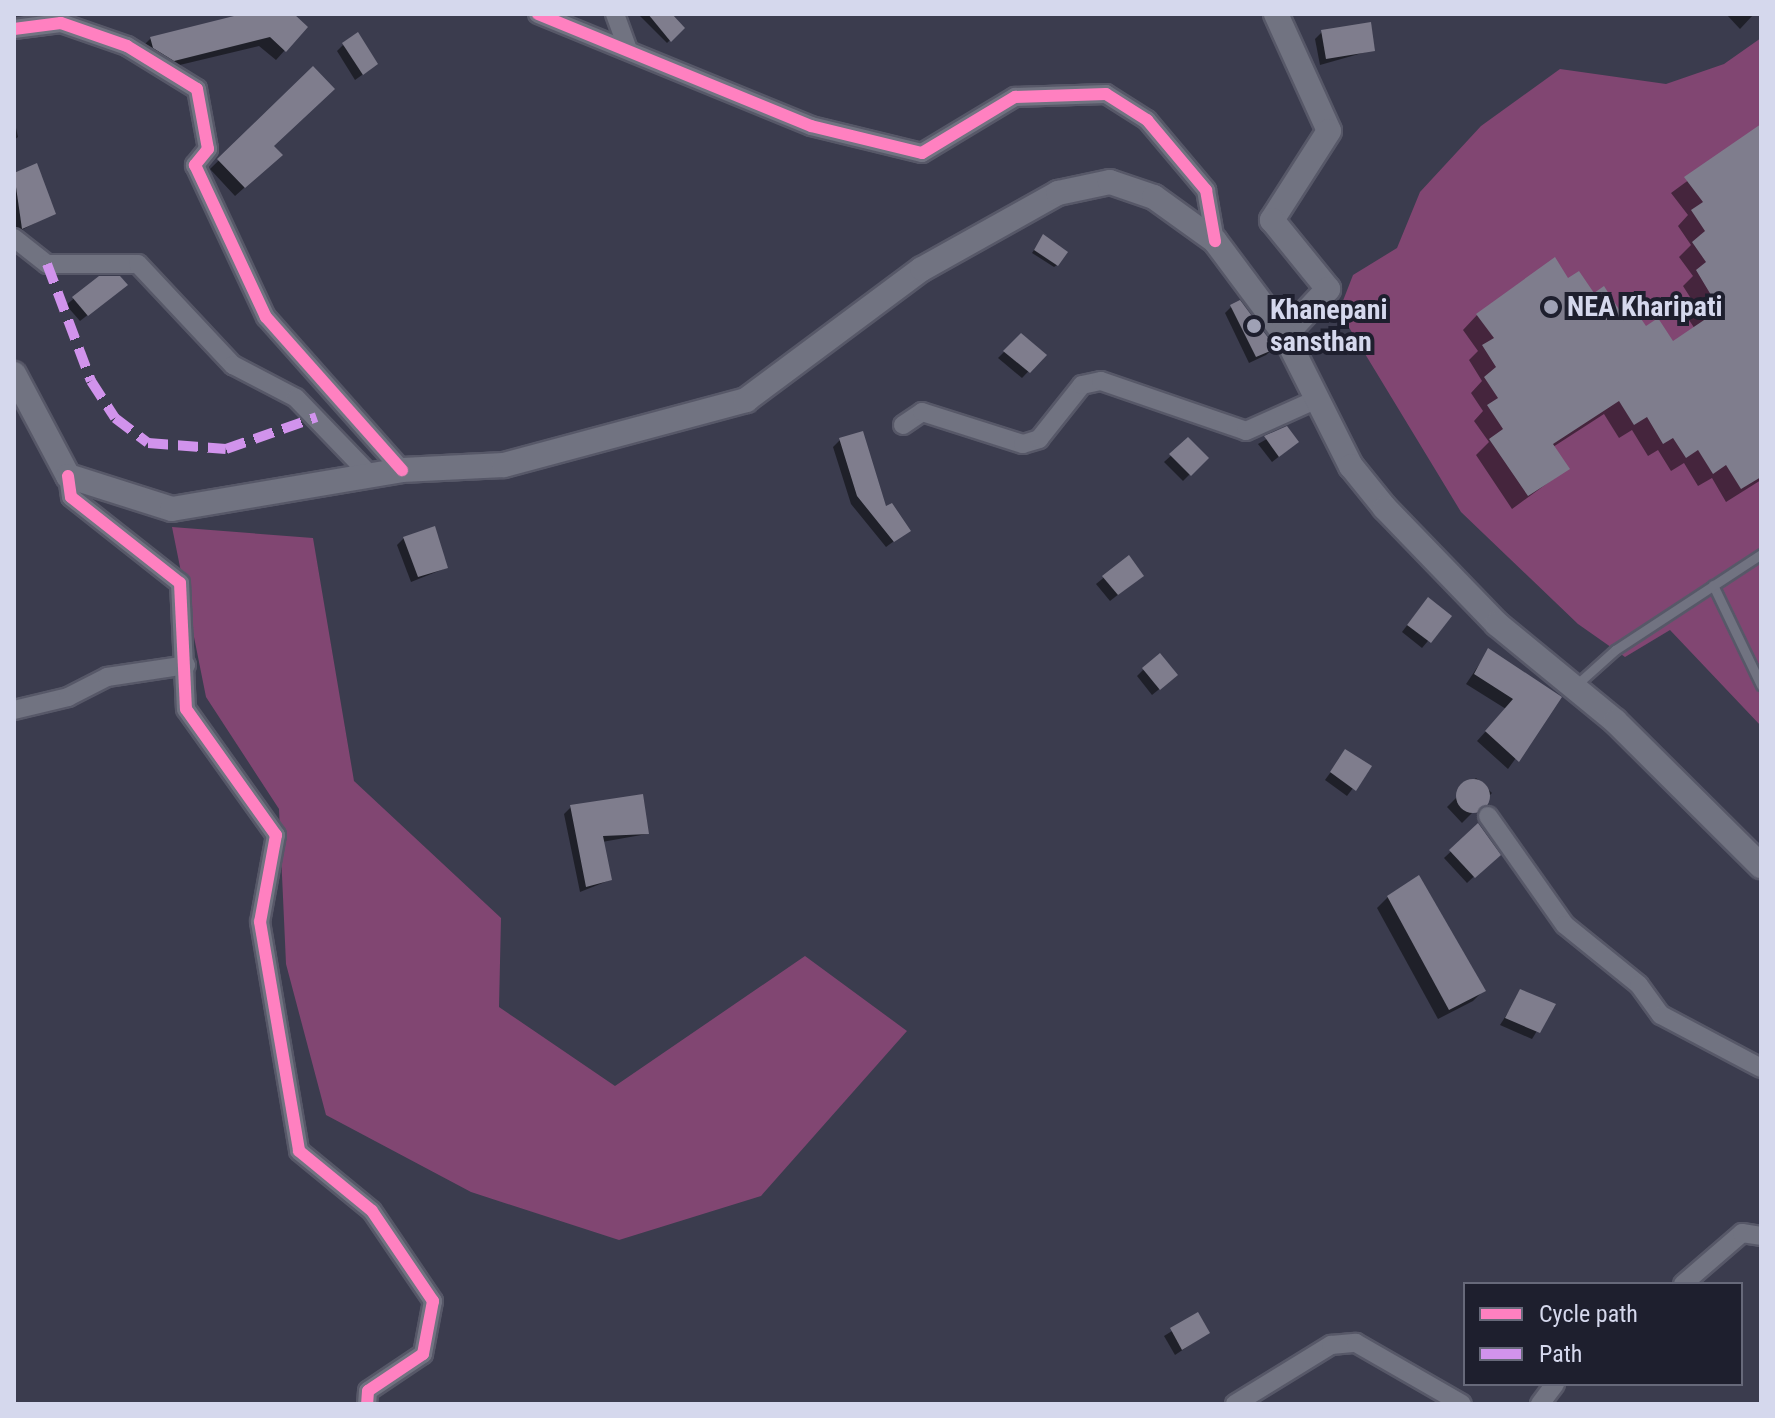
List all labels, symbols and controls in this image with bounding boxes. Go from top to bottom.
place label: NEA Kharipati [1567,290,1723,324]
place label: Khanepani sansthan [1270,293,1388,359]
marker: NEA Kharipati [1542,298,1560,316]
marker: Khanepani sansthan [1245,317,1263,335]
legend [1463,1282,1743,1386]
text: Cycle path [1539,1300,1638,1328]
text: Path [1539,1340,1582,1368]

